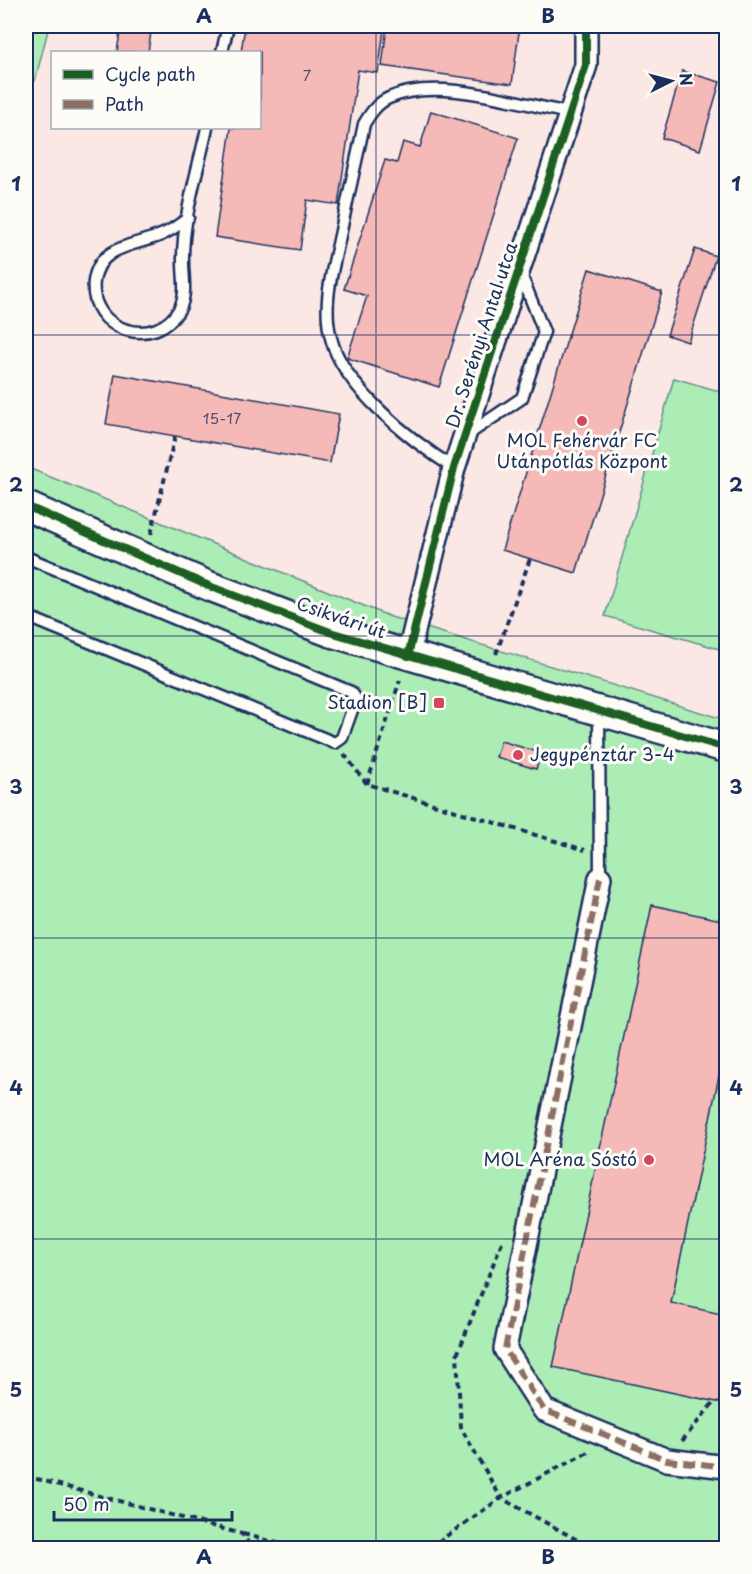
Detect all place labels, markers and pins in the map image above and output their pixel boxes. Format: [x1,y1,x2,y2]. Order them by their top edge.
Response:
marker: MOL Fehérvár FC Utánpótlás Központ [575,414,589,428]
place label: MOL Fehérvár FC Utánpótlás Központ [496,426,668,474]
place label: Stadion [B] [327,688,427,715]
marker: Stadion [B] [432,696,446,710]
place label: Jegypénztár 3-4 [530,740,675,767]
marker: Jegypénztár 3-4 [511,748,525,762]
place label: MOL Aréna Sóstó [484,1145,637,1172]
marker: MOL Aréna Sóstó [642,1153,656,1167]

